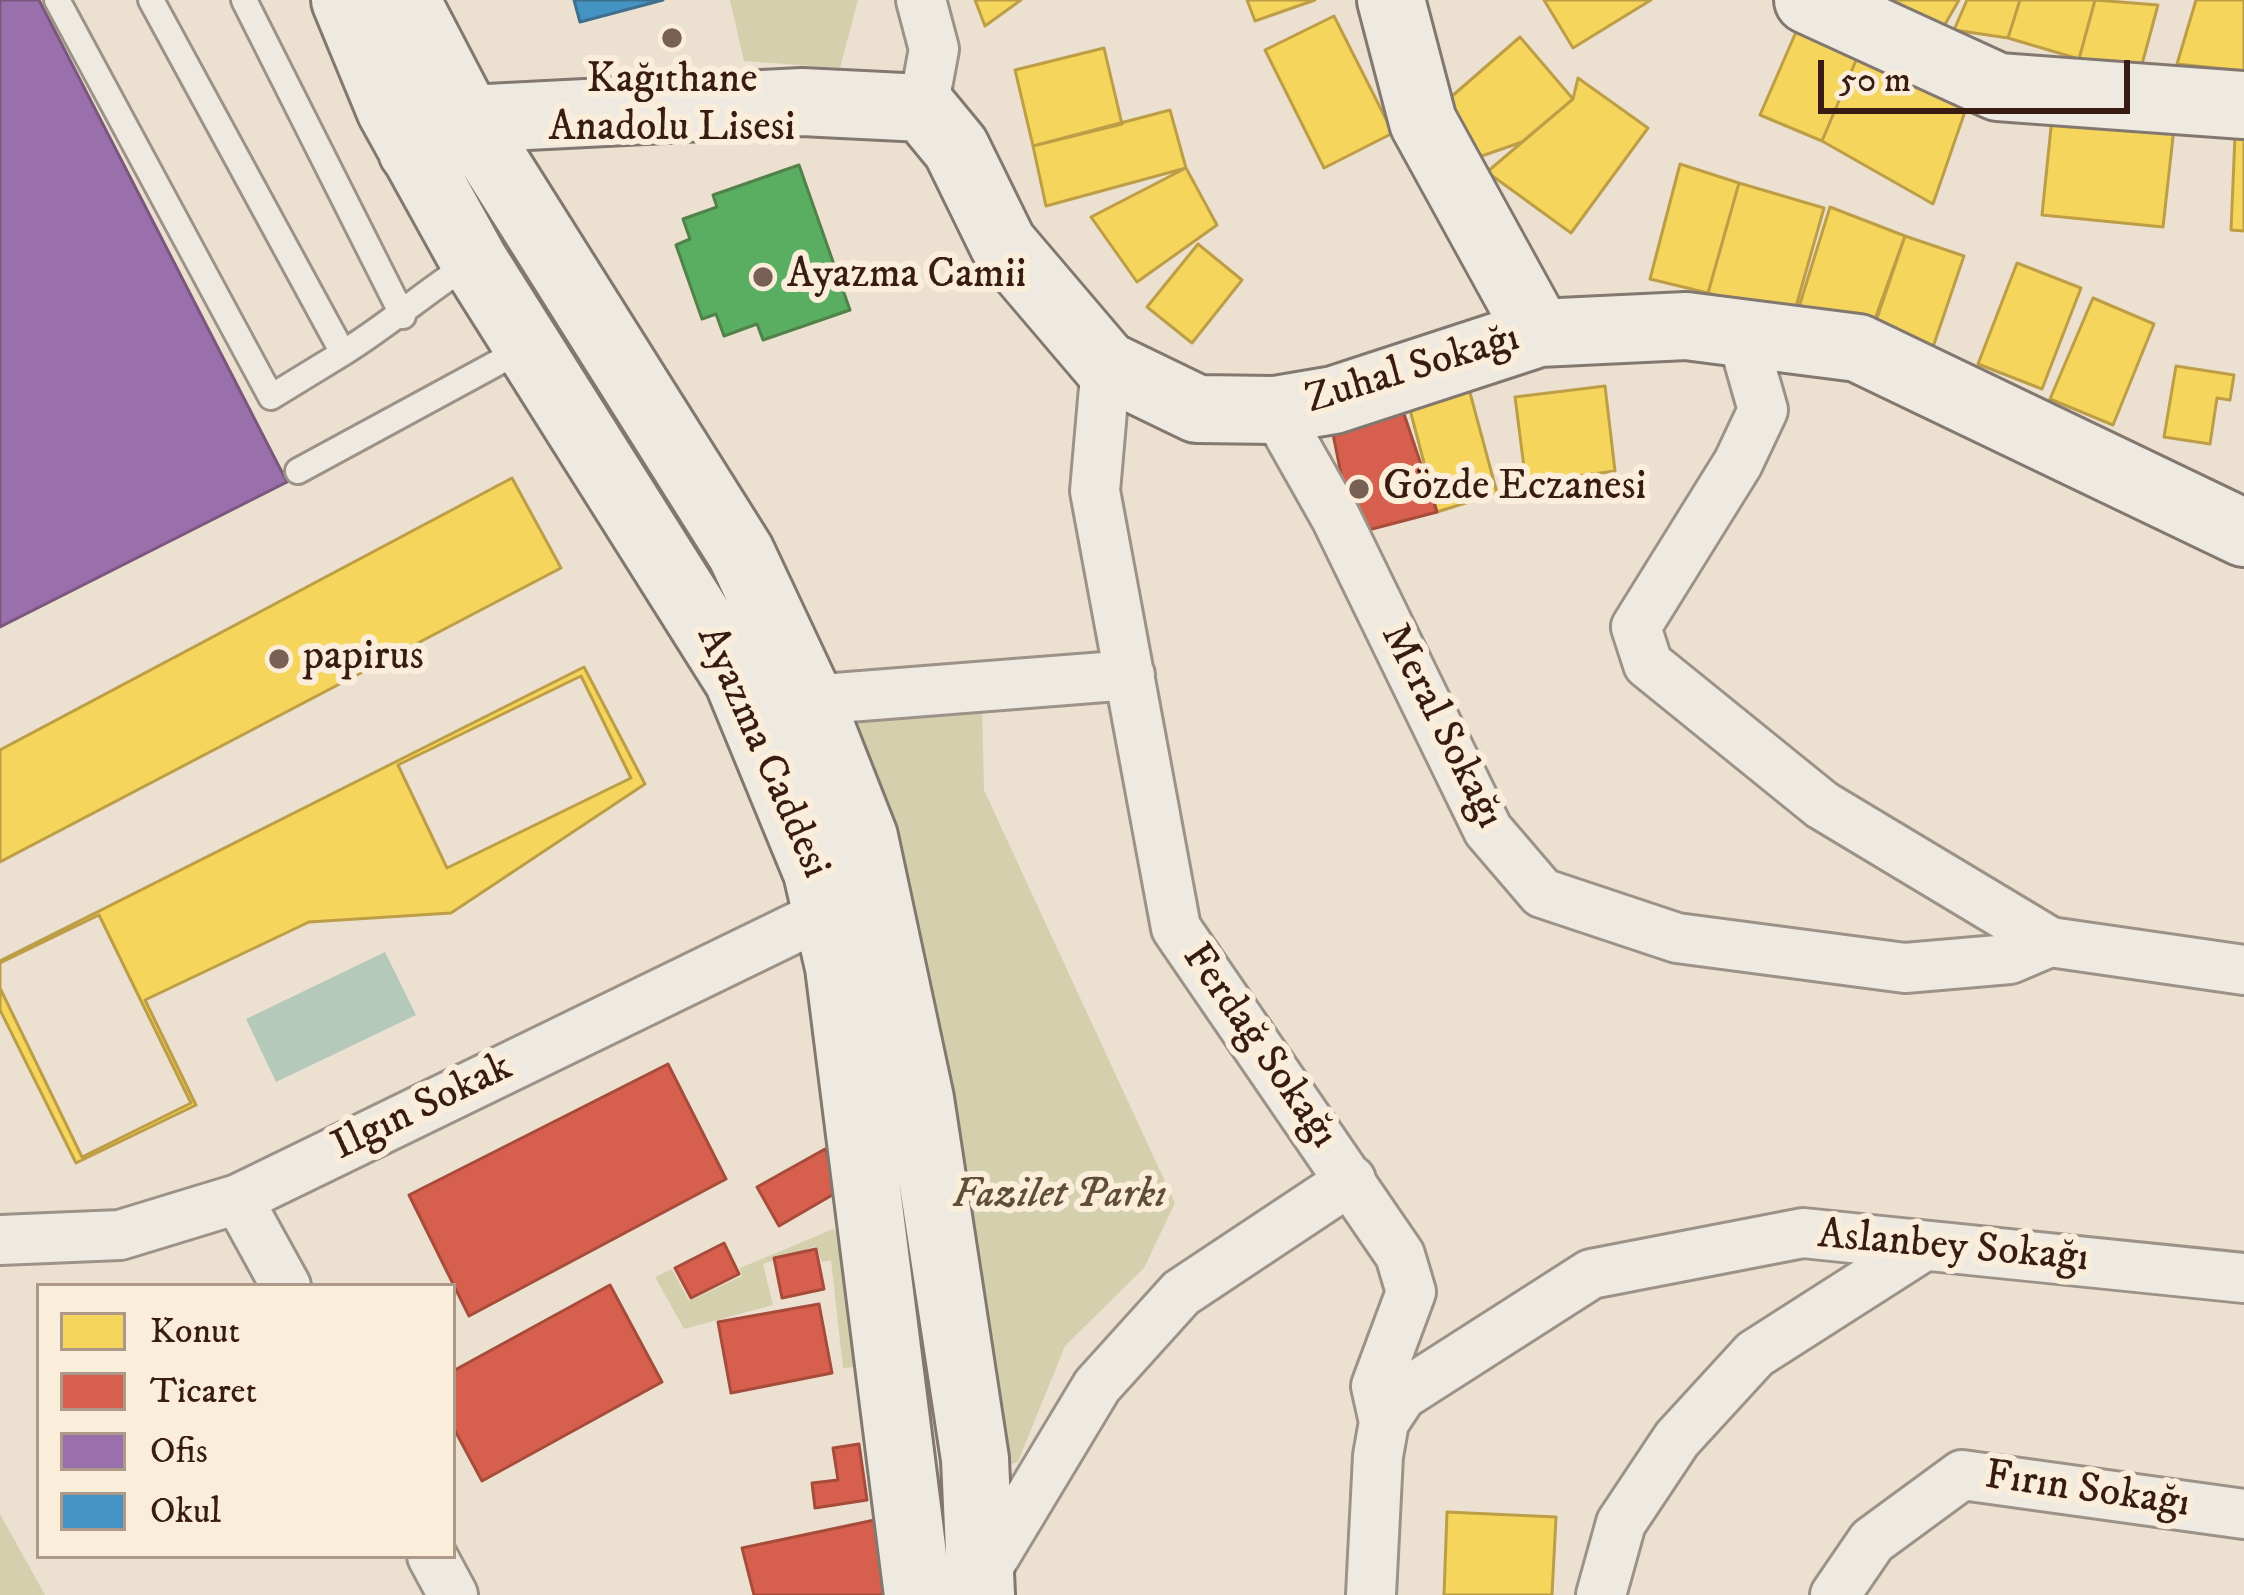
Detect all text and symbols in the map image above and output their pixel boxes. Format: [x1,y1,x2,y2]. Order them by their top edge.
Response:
marker: Kağıthane Anadolu Lisesi [659,25,685,51]
scale bar [1824,36,2136,110]
place label: Kağıthane Anadolu Lisesi [549,57,795,156]
text: 50 m [1839,58,1911,103]
place label: Ayazma Camii [787,252,1026,302]
marker: Ayazma Camii [750,264,776,290]
street label: Zuhal Sokağı [1300,315,1526,427]
place label: Gözde Eczanesi [1383,464,1646,514]
marker: Gözde Eczanesi [1346,476,1372,502]
street label: Meral Sokağı [1367,616,1513,838]
street label: Ayazma Caddesi [683,619,839,887]
place label: papirus [303,634,424,684]
marker: papirus [266,646,292,672]
street label: Ferdağ Sokağı [1169,935,1347,1159]
street label: Ilgın Sokak [325,1044,521,1174]
park label: Fazilet Parkı [952,1172,1166,1222]
street label: Aslanbey Sokağı [1816,1212,2090,1286]
legend [36,1283,456,1559]
text: Konut [150,1309,240,1354]
text: Ticaret [150,1369,257,1414]
text: Ofis [150,1429,208,1474]
street label: Fırın Sokağı [1981,1453,2193,1531]
text: Okul [150,1489,221,1534]

